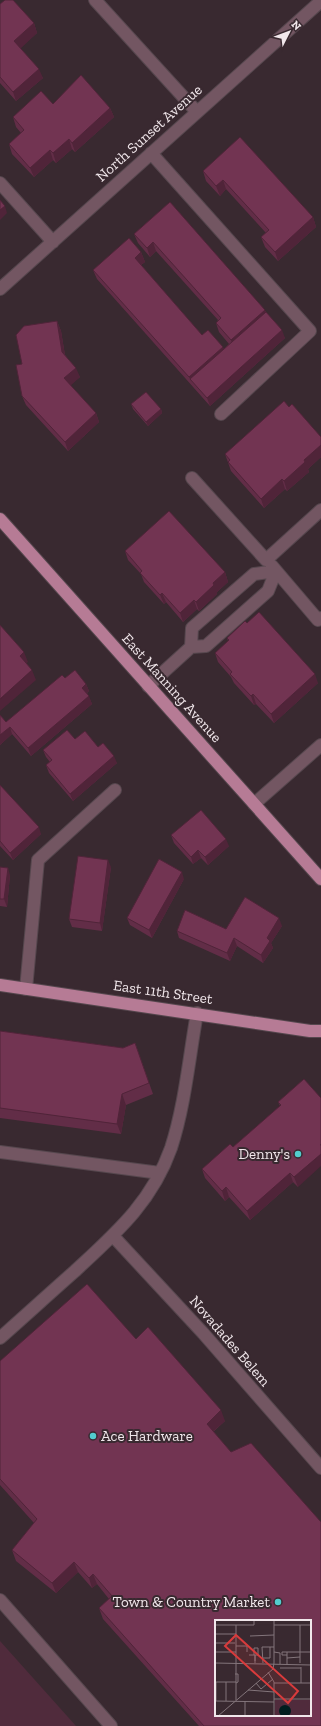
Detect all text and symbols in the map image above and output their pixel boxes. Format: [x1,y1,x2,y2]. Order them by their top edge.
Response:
north arrow [269,12,309,52]
text: N [288,18,304,34]
street label: North Sunset Avenue [92,81,206,185]
street label: East Manning Avenue [118,630,226,746]
street label: East 11th Street [112,976,214,1008]
place label: Denny's [238,1145,290,1163]
marker: Denny's [293,1149,303,1159]
street label: Novadades Belem [186,1292,274,1390]
place label: Ace Hardware [101,1427,193,1445]
marker: Ace Hardware [88,1431,98,1441]
place label: Town & Country Market [113,1593,270,1611]
marker: Town & Country Market [273,1597,283,1607]
inset map [215,1620,311,1716]

